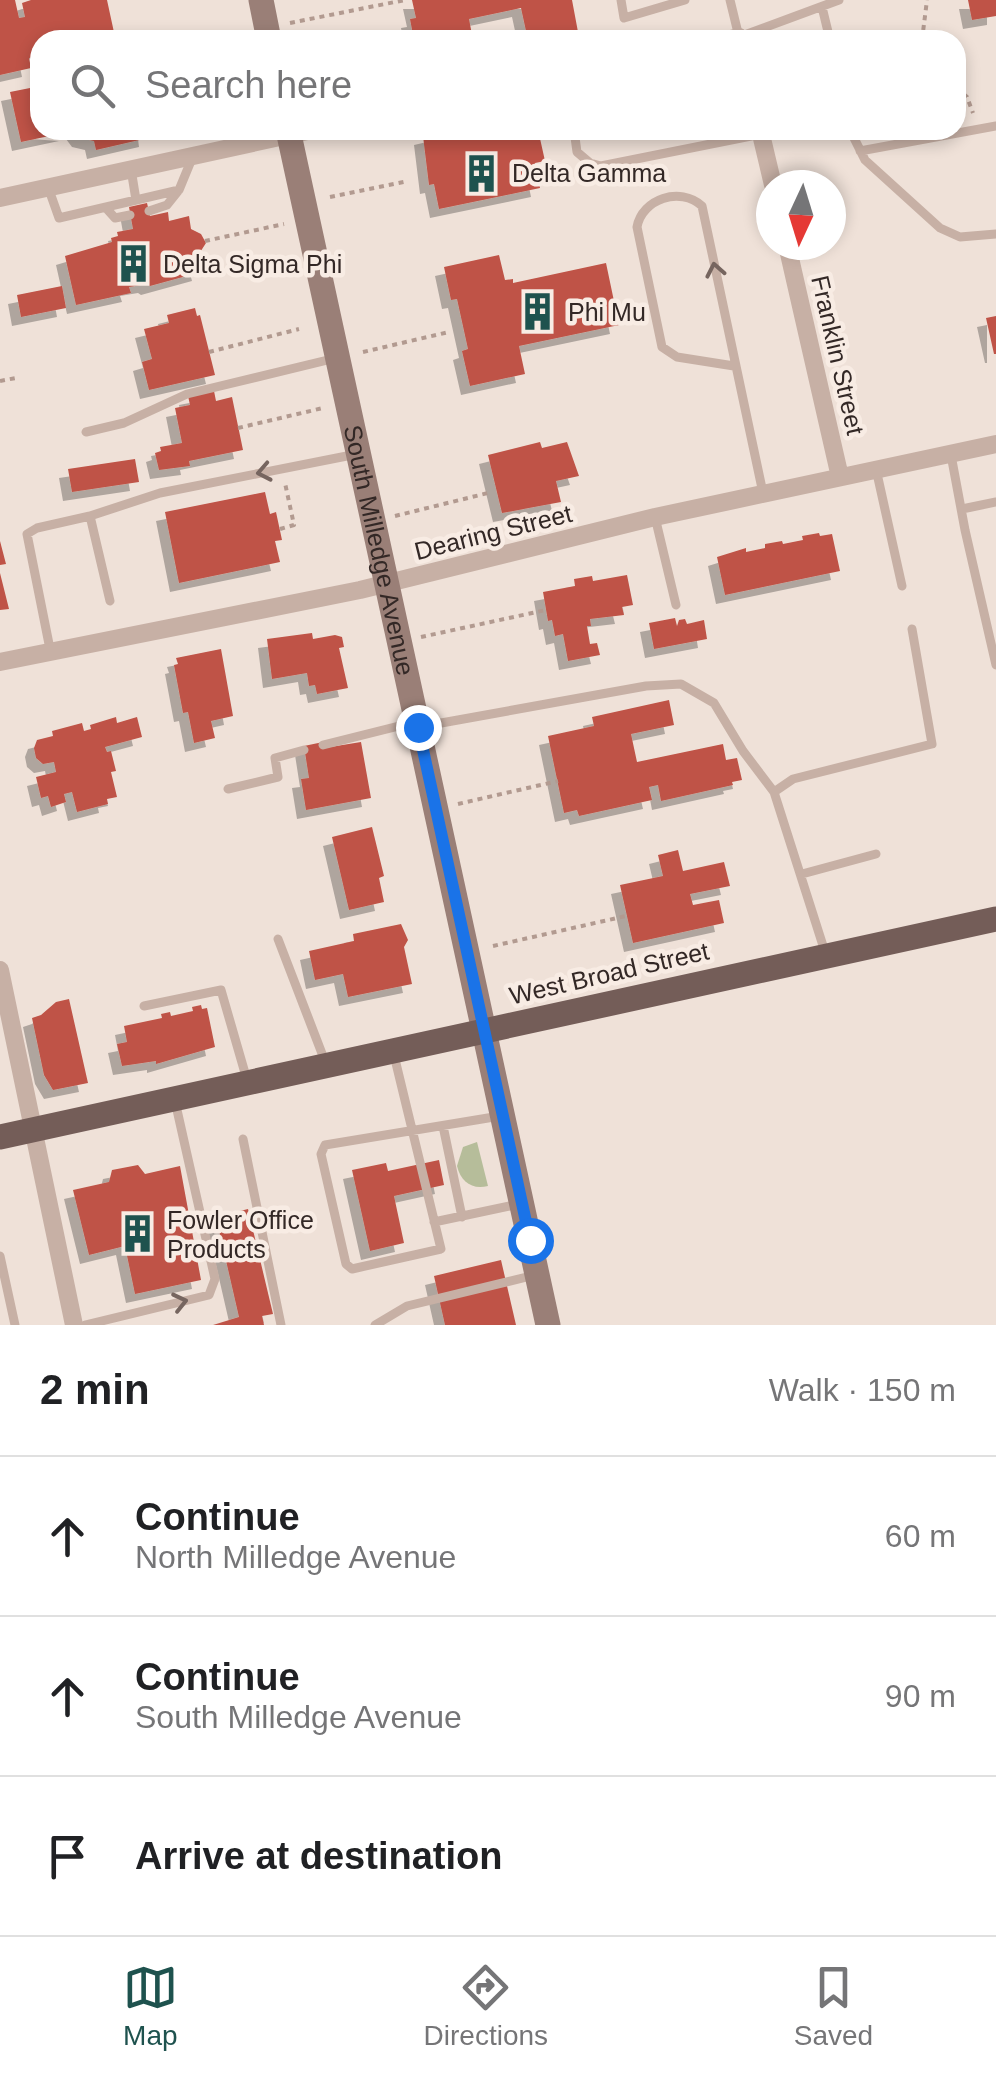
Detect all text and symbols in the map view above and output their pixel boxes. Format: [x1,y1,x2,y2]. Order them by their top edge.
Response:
search box [30,30,966,140]
icon: search [65,58,120,113]
text: Search here [145,64,352,106]
building icon: Delta Gamma [461,152,503,194]
place label: Delta Gamma [512,159,666,187]
north arrow [756,170,846,260]
building icon: Delta Sigma Phi [112,243,154,285]
place label: Delta Sigma Phi [163,250,342,278]
one-way arrow [705,262,726,278]
street label: Franklin Street [806,273,870,437]
building icon: Phi Mu [517,291,559,333]
place label: Phi Mu [568,298,646,326]
street label: South Milledge Avenue [339,422,420,678]
one-way arrow [256,461,273,482]
street label: Dearing Street [411,499,575,565]
route end [396,705,442,751]
street label: West Broad Street [507,936,711,1010]
place label: Fowler Office Products [167,1206,314,1263]
building icon: Fowler Office Products [116,1213,158,1255]
route start [508,1218,554,1264]
one-way arrow [171,1293,188,1314]
text: 2 min [40,1366,150,1413]
text: Walk · 150 m [769,1372,956,1408]
text: Continue [135,1496,300,1538]
icon: ahead [40,1509,95,1564]
text: 60 m [885,1518,956,1554]
text: North Milledge Avenue [135,1539,456,1575]
text: Continue [135,1656,300,1698]
icon: ahead [40,1669,95,1724]
text: 90 m [885,1678,956,1714]
text: South Milledge Avenue [135,1699,462,1735]
icon: arrive [40,1829,95,1884]
text: Arrive at destination [135,1835,502,1877]
tab: Map [123,1960,178,2052]
tab: Directions [424,1960,548,2052]
tab: Saved [794,1960,873,2052]

